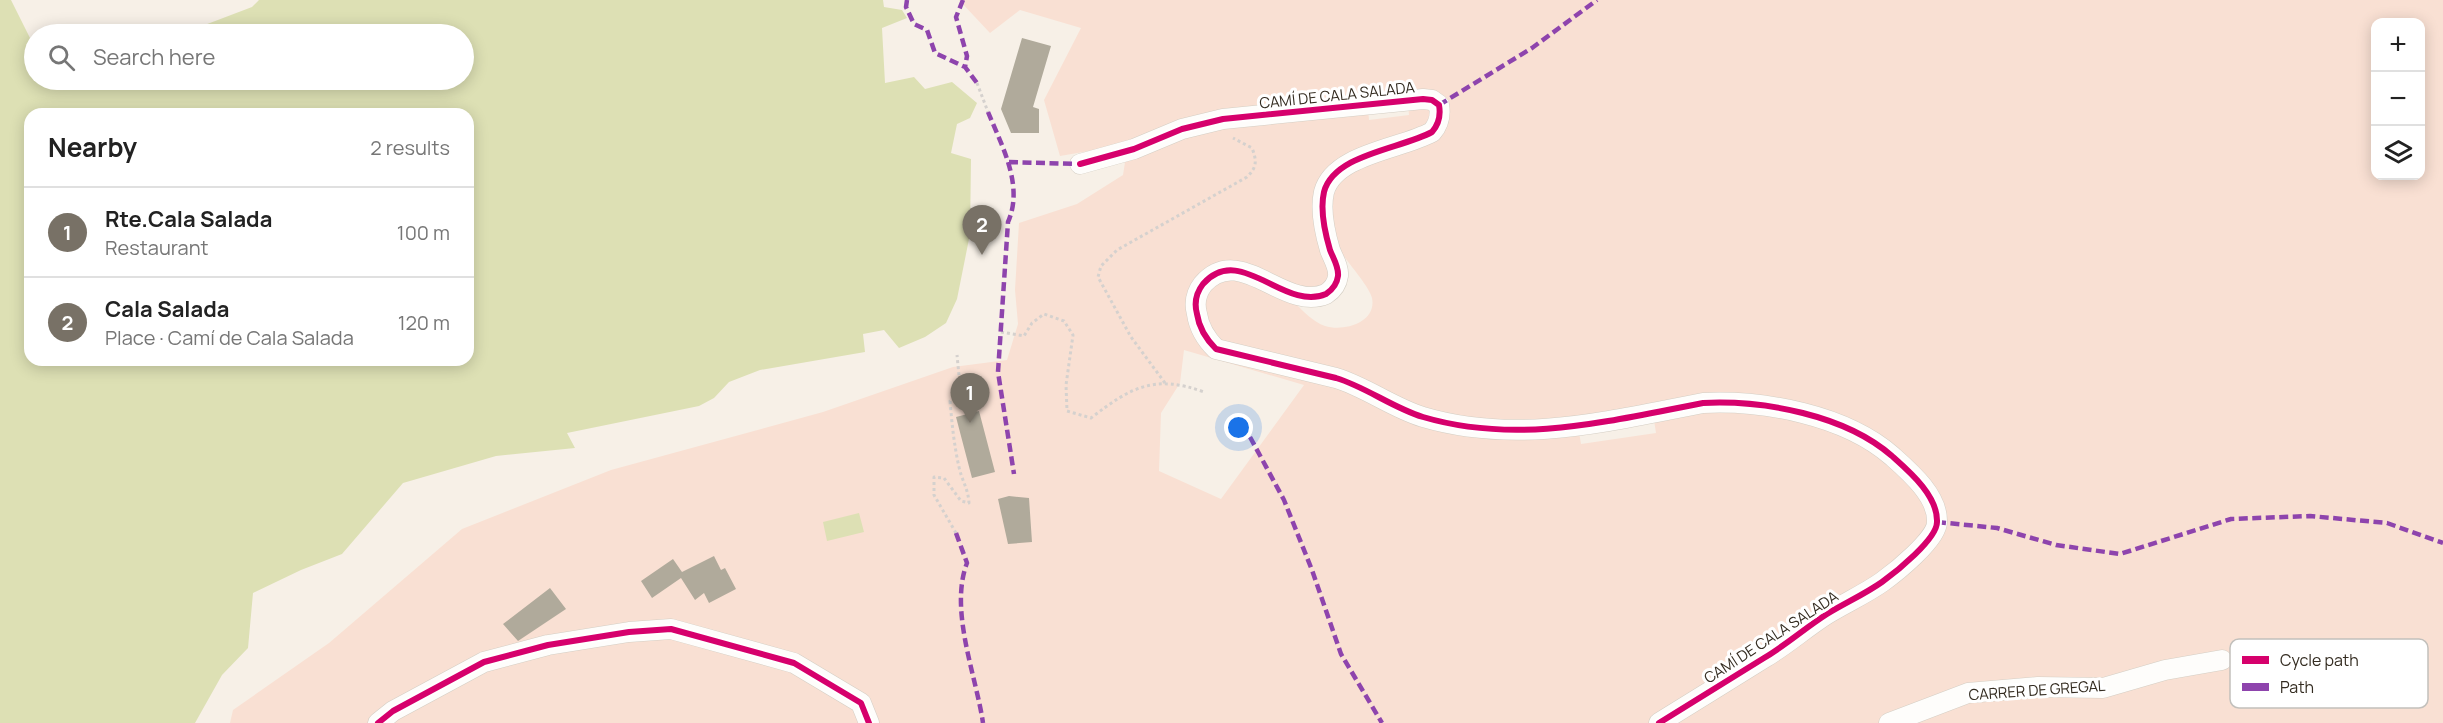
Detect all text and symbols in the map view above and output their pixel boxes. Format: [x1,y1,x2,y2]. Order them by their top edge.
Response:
map controls [2371,18,2425,180]
button: + [2371,18,2425,72]
search box [24,24,474,90]
icon: search [45,41,78,74]
text: Search here [93,42,215,72]
button: − [2371,72,2425,126]
street label: CAMÍ DE CALA SALADA [1258,76,1416,114]
button: layers [2371,126,2425,180]
text: Nearby [48,129,137,165]
text: 2 results [370,134,450,161]
text: Rte.Cala Salada [105,204,272,234]
pin: 2 [962,206,1002,255]
text: 1 [63,219,72,246]
text: 100 m [397,219,450,246]
text: Restaurant [105,234,209,261]
text: Cala Salada [105,294,229,324]
text: 2 [62,309,73,336]
text: 120 m [398,309,450,336]
text: Place · Camí de Cala Salada [105,324,354,351]
pin: 1 [950,374,990,423]
your location [1224,413,1253,442]
street label: CAMÍ DE CALA SALADA [1700,585,1843,688]
legend [2230,639,2428,708]
text: Cycle path [2280,649,2359,671]
street label: CARRER DE GREGAL [1968,675,2106,705]
text: Path [2280,676,2314,698]

